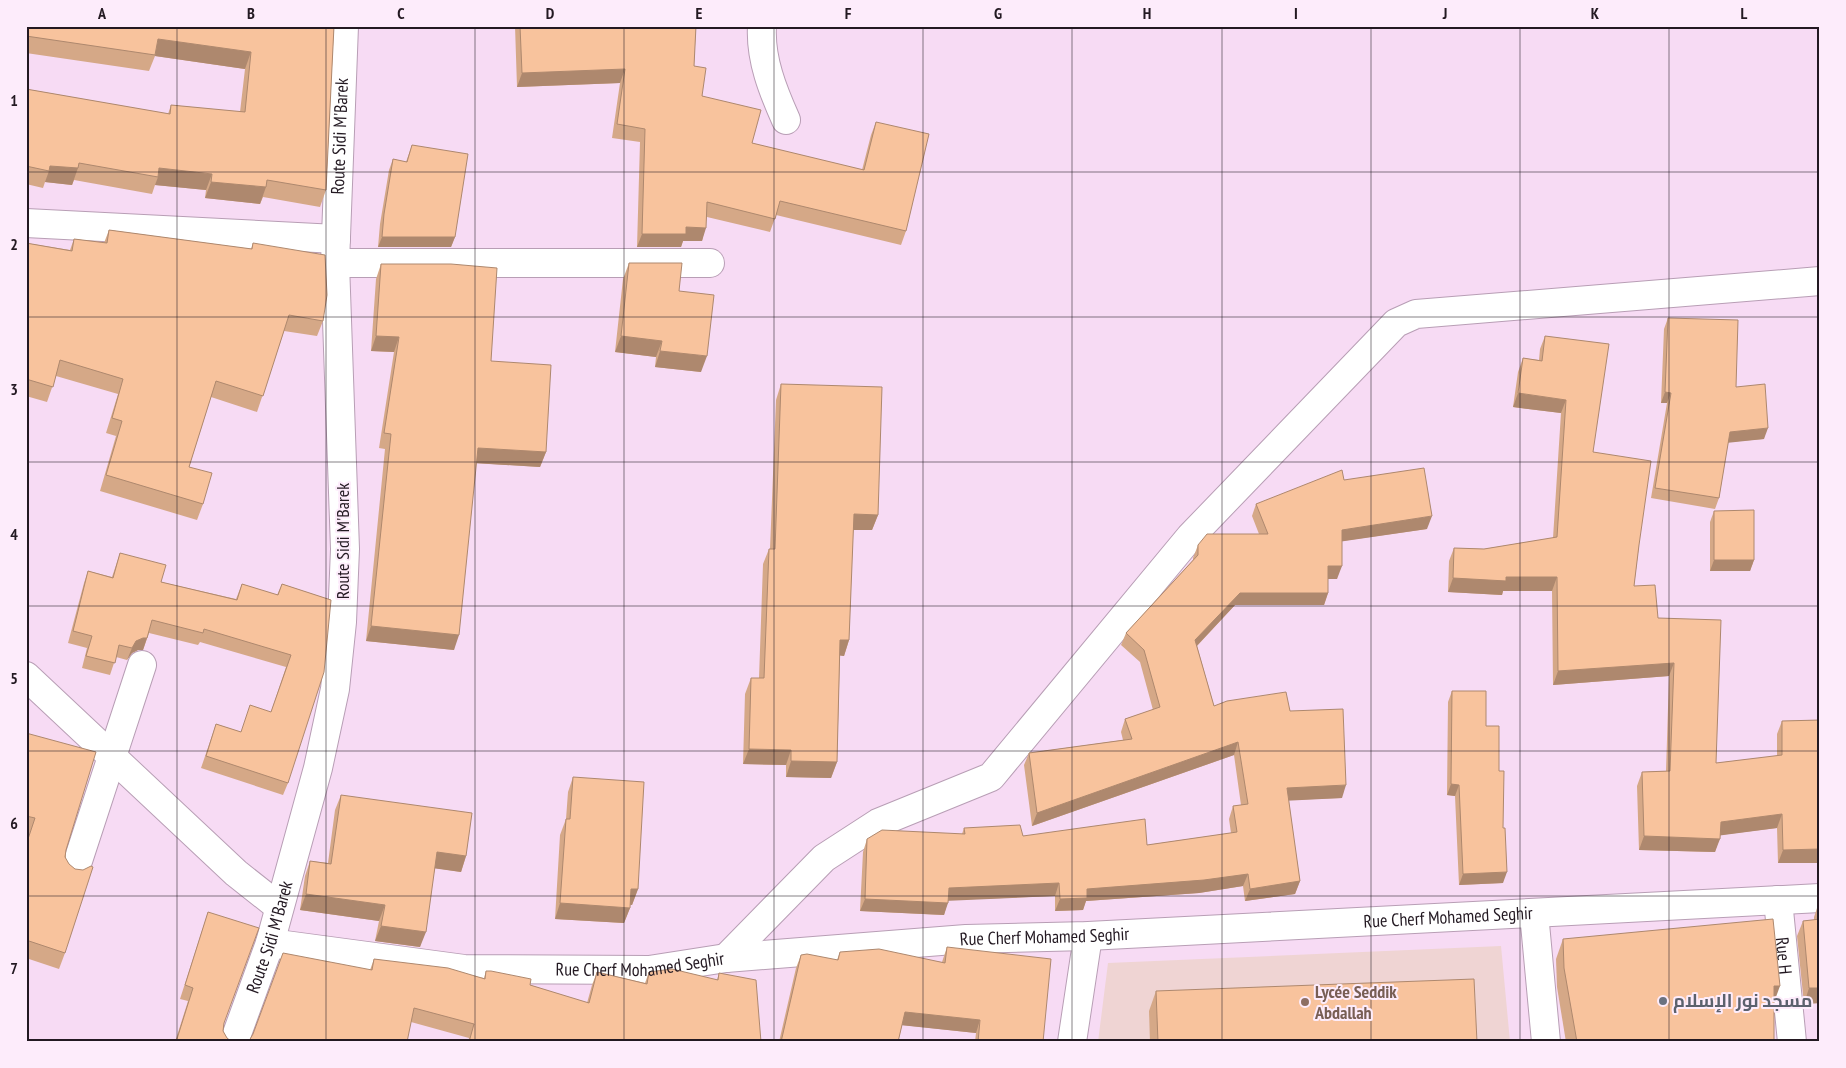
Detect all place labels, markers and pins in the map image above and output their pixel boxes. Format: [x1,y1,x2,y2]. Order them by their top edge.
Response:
place label: Lycée Seddik Abdallah [1314,980,1397,1024]
place label: مسجد نور الإسلام [1673,989,1812,1013]
marker: مسجد نور الإسلام [1657,995,1669,1007]
marker: Lycée Seddik Abdallah [1299,996,1311,1008]

